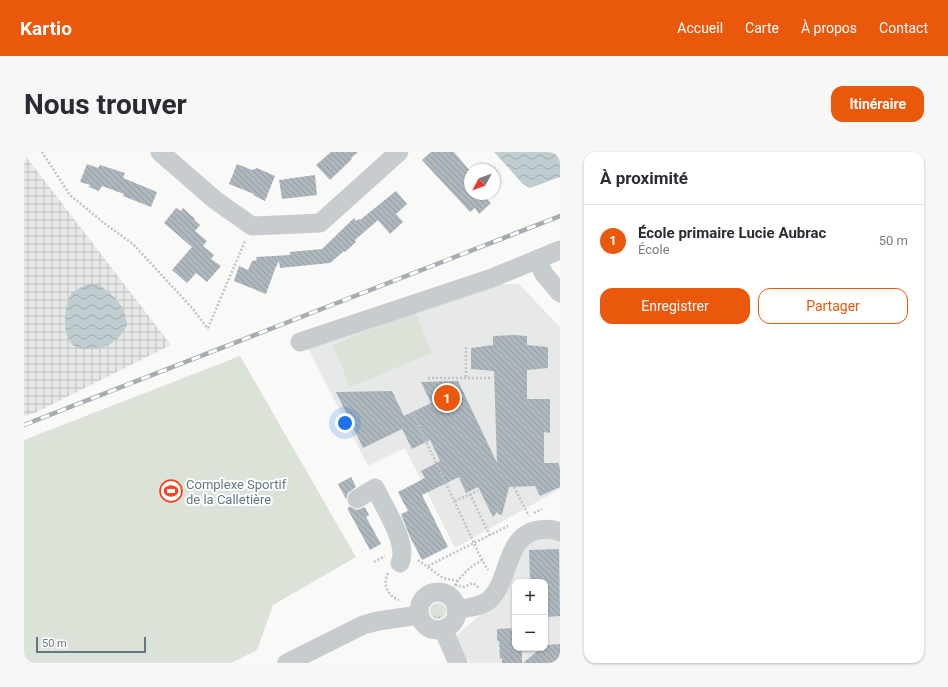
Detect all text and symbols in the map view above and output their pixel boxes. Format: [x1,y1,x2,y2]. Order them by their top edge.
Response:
text: Kartio [20,17,72,40]
text: Accueil [677,20,723,36]
text: Carte [745,20,779,36]
text: À propos [801,20,857,36]
text: Contact [879,20,928,36]
button: Itinéraire [831,86,924,122]
text: Nous trouver [24,88,187,121]
north arrow [464,164,500,200]
text: À proximité [600,168,688,188]
text: École primaire Lucie Aubrac [638,224,826,242]
text: 1 [609,233,617,248]
text: 50 m [879,233,908,248]
text: École [638,242,670,257]
button: Enregistrer [600,288,750,324]
button: Partager [758,288,908,324]
pin: 1 [434,383,460,413]
your location [335,413,355,433]
place label: Complexe Sportif de la Calletière [186,477,287,507]
sports icon: Complexe Sportif de la Calletière [158,478,184,504]
map controls [512,579,548,651]
button: + [512,579,548,615]
button: − [512,615,548,651]
scale bar [36,635,146,654]
text: 50 m [42,637,67,650]

